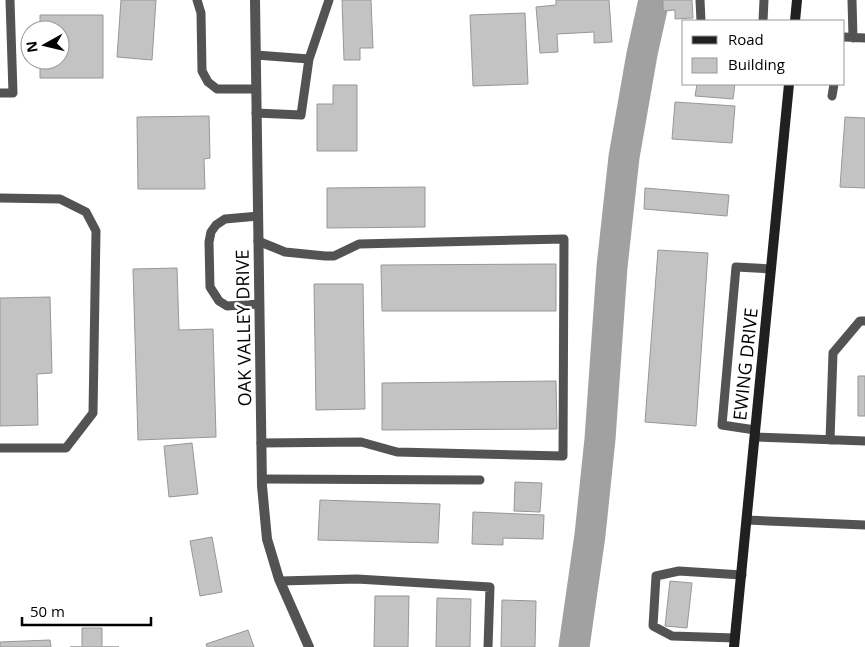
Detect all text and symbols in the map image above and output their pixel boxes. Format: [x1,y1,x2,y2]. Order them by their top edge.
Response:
north arrow [20,20,70,70]
legend [682,20,845,85]
text: Road [728,29,764,49]
text: N [21,40,42,54]
text: Building [728,54,785,74]
street label: OAK VALLEY DRIVE [230,249,256,407]
street label: EWING DRIVE [727,307,763,421]
scale bar [22,594,151,626]
text: 50 m [30,601,65,621]

